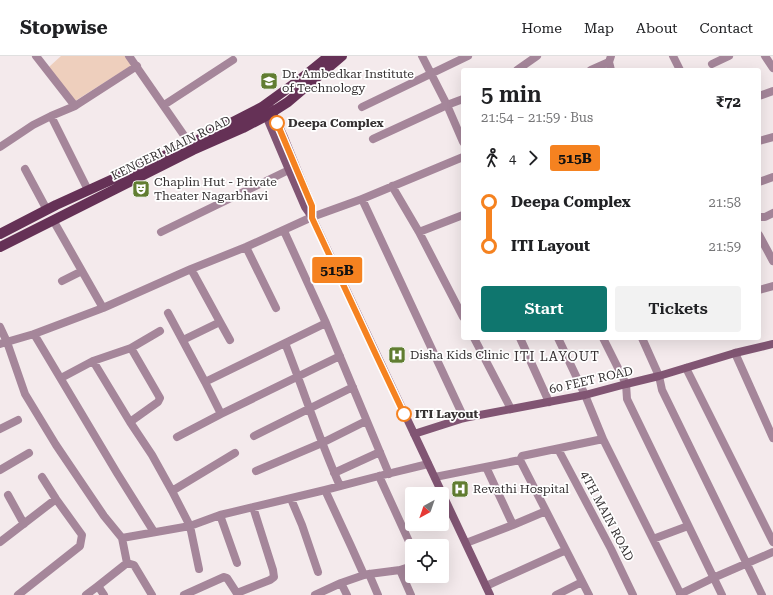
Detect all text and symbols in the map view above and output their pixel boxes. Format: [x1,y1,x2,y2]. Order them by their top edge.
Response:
text: Stopwise [20,16,108,39]
text: Home [521,20,562,36]
text: Map [584,20,614,36]
text: About [636,20,678,36]
text: Contact [700,20,753,36]
place label: Dr. Ambedkar Institute of Technology [282,67,414,95]
school or university icon: Dr. Ambedkar Institute of Technology [259,71,279,91]
text: 5 min [481,82,542,107]
text: ₹72 [716,93,741,111]
text: 21:54 – 21:59 · Bus [481,110,593,125]
street label: KENGERI MAIN ROAD [109,113,233,183]
marker: Deepa Complex [269,115,285,131]
place label: Deepa Complex [288,116,384,130]
icon: walk [481,147,503,169]
icon: forward [522,147,544,169]
text: 515B [558,150,592,166]
text: 4 [509,151,516,166]
place label: Chaplin Hut - Private Theater Nagarbhavi [154,175,277,203]
theatre icon: Chaplin Hut - Private Theater Nagarbhavi [131,179,151,199]
text: Deepa Complex [511,193,631,211]
text: 21:58 [709,195,741,210]
text: ITI Layout [511,237,590,255]
text: 21:59 [709,239,741,254]
line badge: 515B [309,257,365,283]
text: 515B [320,262,354,278]
button: Start [481,286,607,332]
button: Tickets [615,286,741,332]
hospital icon: Disha Kids Clinic [387,345,407,365]
place label: Disha Kids Clinic [410,348,510,362]
district label: ITI LAYOUT [514,349,600,364]
street label: 60 FEET ROAD [548,364,634,396]
marker: ITI Layout [396,406,412,422]
place label: ITI Layout [415,407,478,421]
street label: 4TH MAIN ROAD [577,469,637,563]
hospital icon: Revathi Hospital [450,479,470,499]
place label: Revathi Hospital [473,482,569,496]
north arrow [405,487,449,531]
map controls [405,487,449,583]
button: locate [405,539,449,583]

